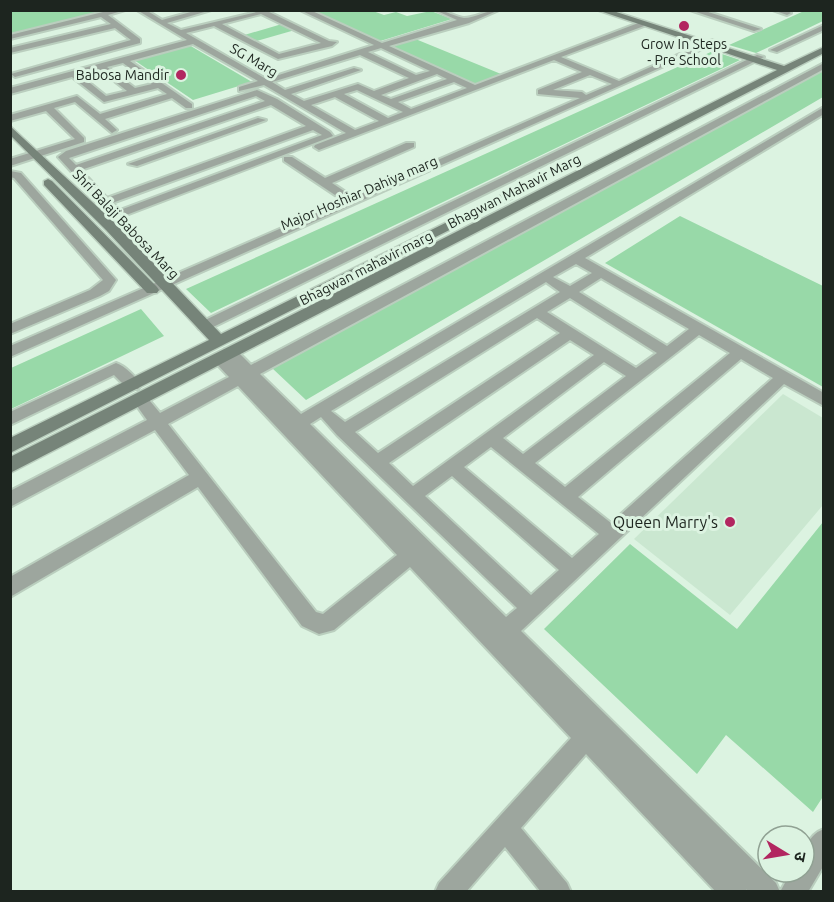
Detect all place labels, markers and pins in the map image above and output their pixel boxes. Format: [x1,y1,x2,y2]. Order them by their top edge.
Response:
marker: Grow In Steps - Pre School [677,19,691,33]
place label: Grow In Steps - Pre School [641,36,727,68]
place label: Babosa Mandir [76,67,170,83]
marker: Babosa Mandir [174,68,188,82]
place label: Queen Marry's [613,513,718,531]
marker: Queen Marry's [723,515,737,529]

